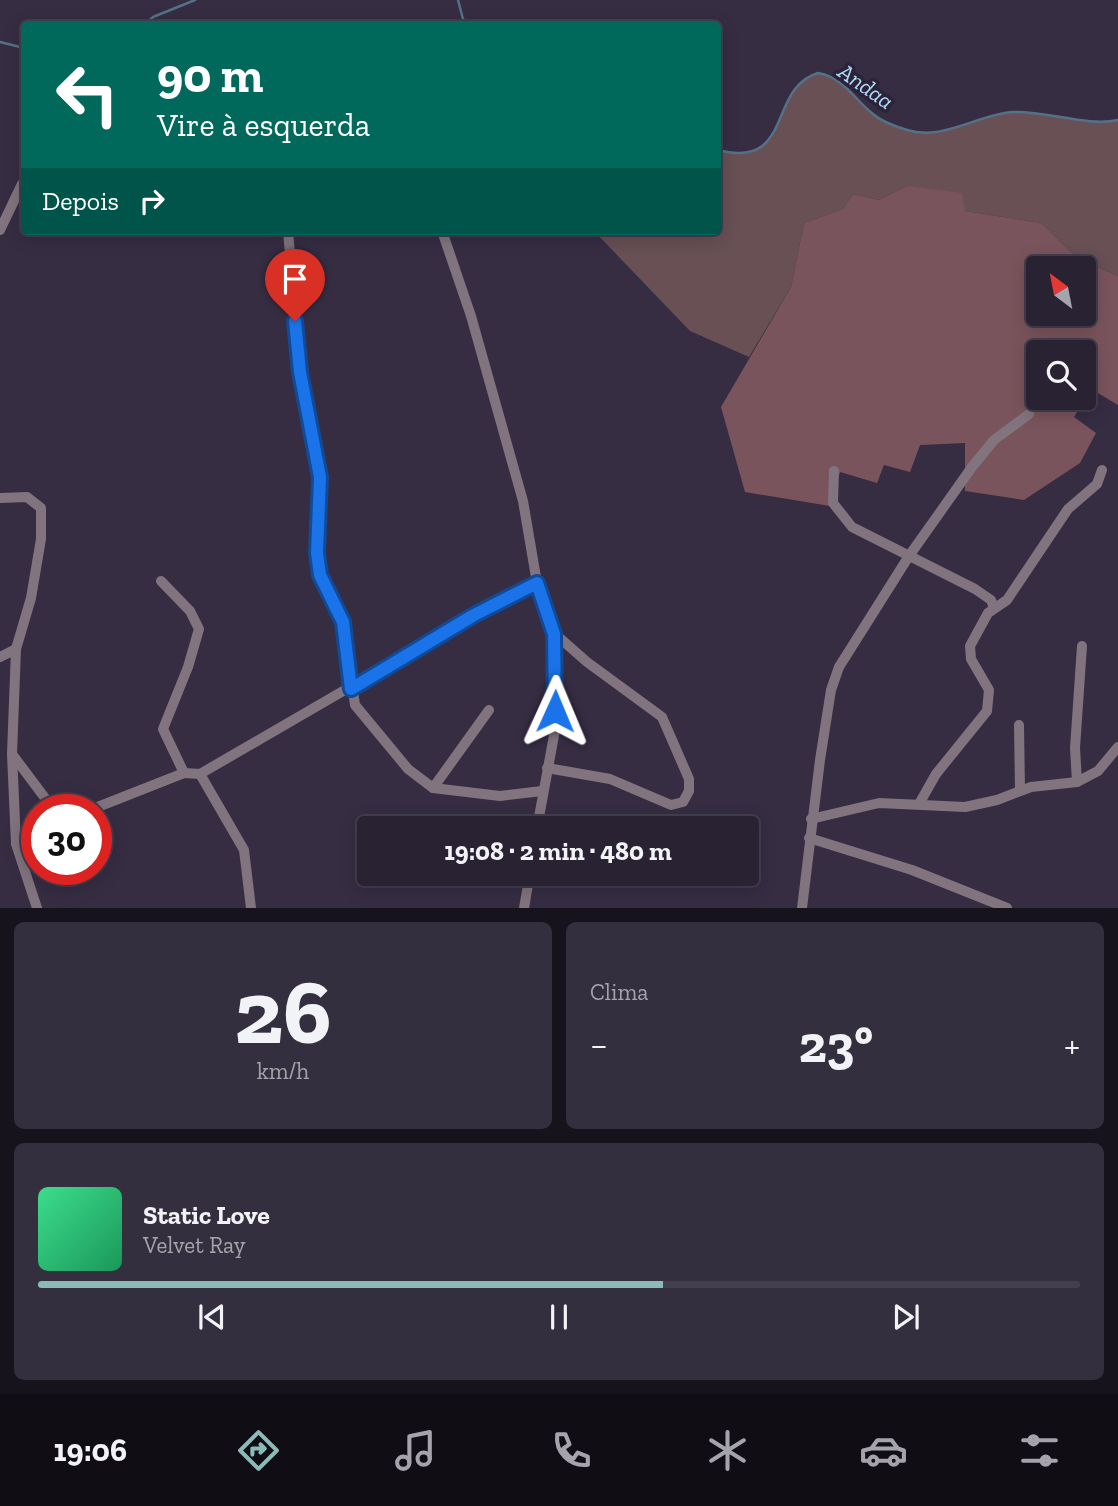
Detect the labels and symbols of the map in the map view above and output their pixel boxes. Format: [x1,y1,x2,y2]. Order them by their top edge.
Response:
water label: Andaa [832,56,899,115]
pin [265,249,325,321]
north arrow [1026,256,1096,326]
position arrow [518,674,592,748]
speed limit sign: 30 [21,794,112,885]

